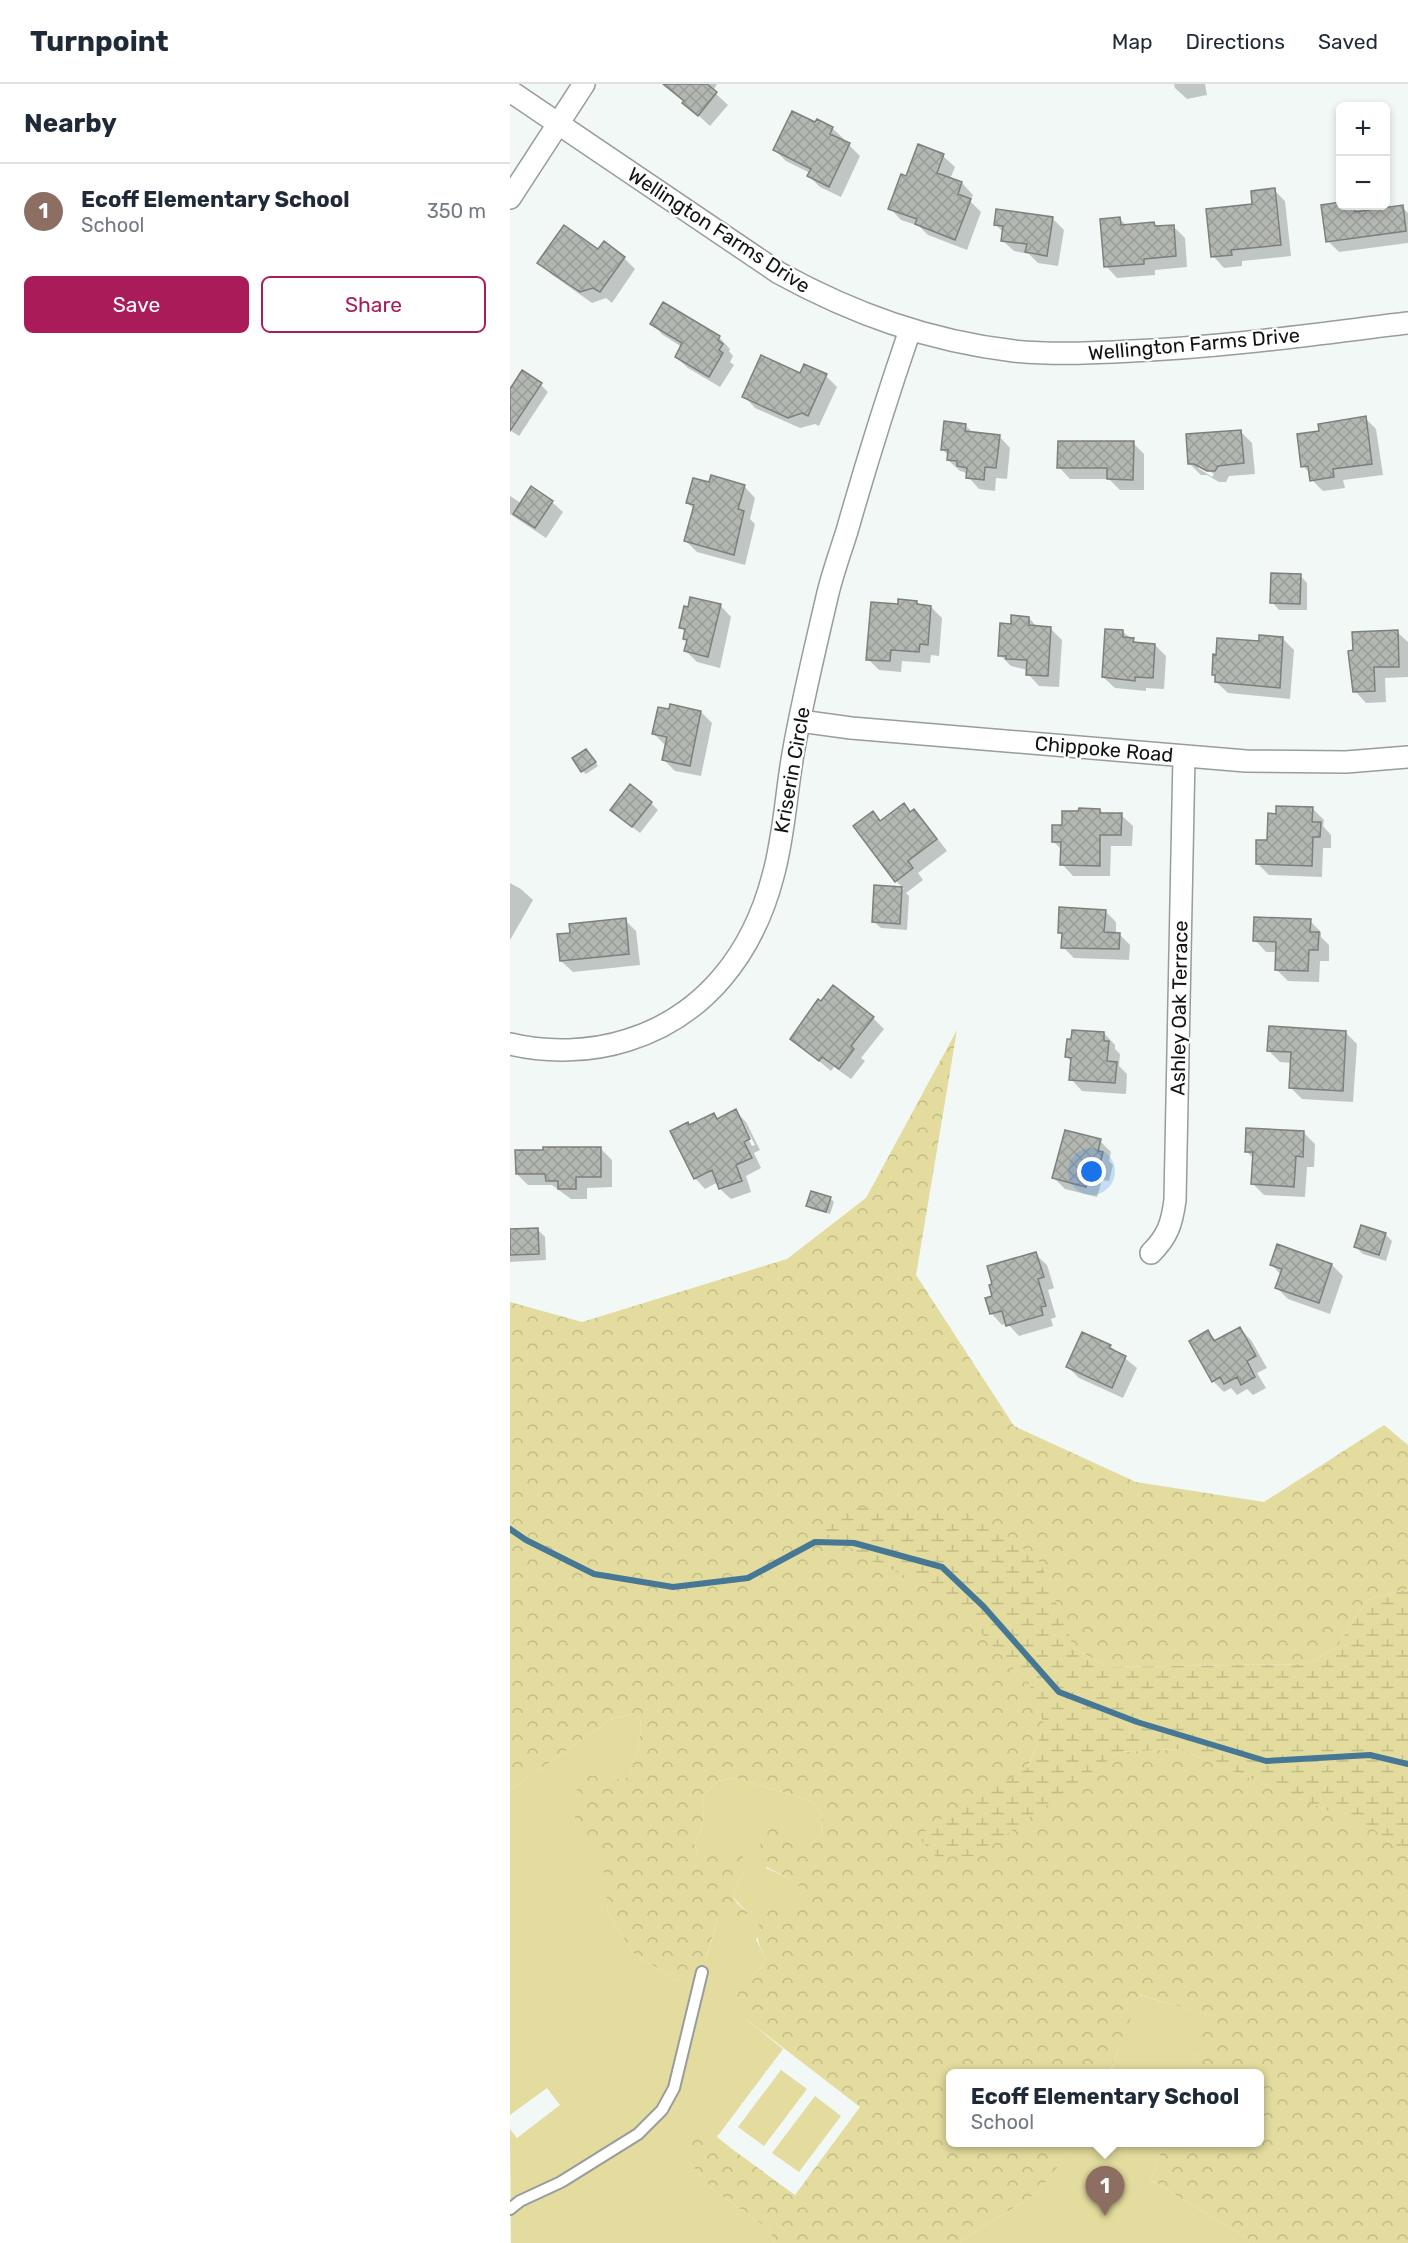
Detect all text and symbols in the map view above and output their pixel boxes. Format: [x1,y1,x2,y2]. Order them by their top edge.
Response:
text: Turnpoint [30,25,169,58]
text: Map [1112,29,1153,54]
text: Directions [1186,29,1285,54]
text: Saved [1318,29,1378,54]
map controls [1336,102,1390,210]
button: + [1336,102,1390,156]
text: Nearby [24,108,117,139]
button: − [1336,156,1390,210]
street label: Wellington Farms Drive [623,162,815,298]
text: Ecoff Elementary School [81,186,350,213]
text: 1 [39,199,48,223]
text: 350 m [427,199,486,223]
text: School [81,213,144,237]
button: Save [24,276,249,333]
button: Share [261,276,486,333]
street label: Wellington Farms Drive [1087,323,1301,365]
street label: Kriserin Circle [769,705,815,835]
street label: Chippoke Road [1034,731,1174,767]
street label: Ashley Oak Terrace [1165,920,1193,1096]
your location [1077,1157,1106,1186]
popup [946,2069,1264,2147]
text: Ecoff Elementary School [971,2083,1239,2110]
text: School [971,2110,1034,2134]
pin: 1 [1086,2166,1124,2216]

